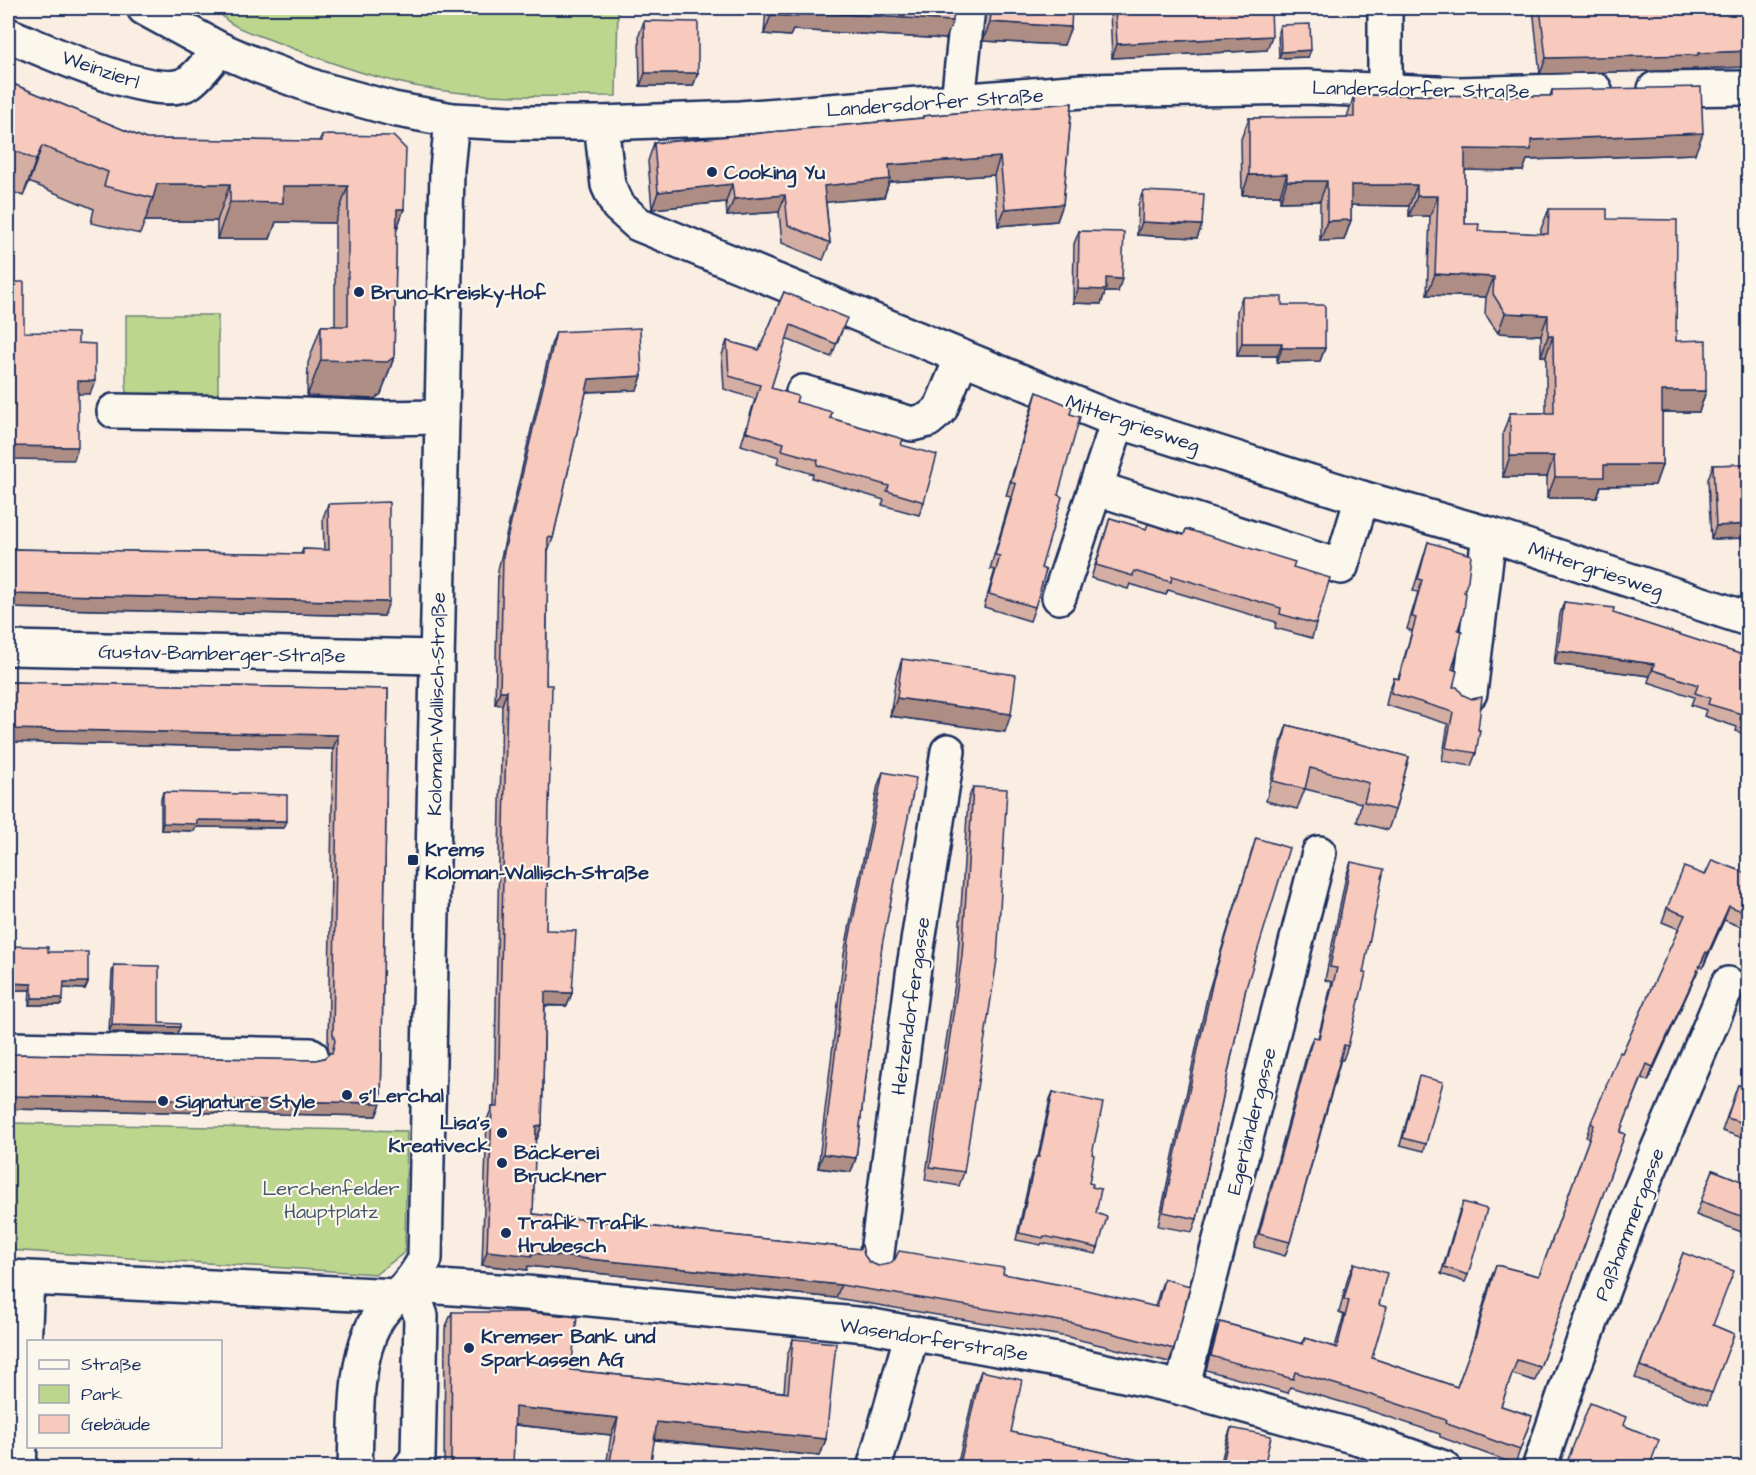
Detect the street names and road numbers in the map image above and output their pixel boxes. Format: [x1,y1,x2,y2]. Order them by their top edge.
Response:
street label: Weinzierl [58,44,143,96]
street label: Landersdorfer Straße [1312,74,1530,106]
street label: Landersdorfer Straße [826,81,1045,125]
street label: Mittergriesweg [1062,388,1203,461]
street label: Mittergriesweg [1524,535,1667,606]
street label: Koloman-Wallisch-Straße [421,592,453,816]
street label: Gustav-Bamberger-Straße [98,638,346,671]
street label: Hetzendorfergasse [885,915,938,1097]
street label: Egerländergasse [1220,1045,1285,1198]
street label: Paßhammergasse [1588,1144,1673,1305]
street label: Wasendorferstraße [838,1311,1030,1369]

